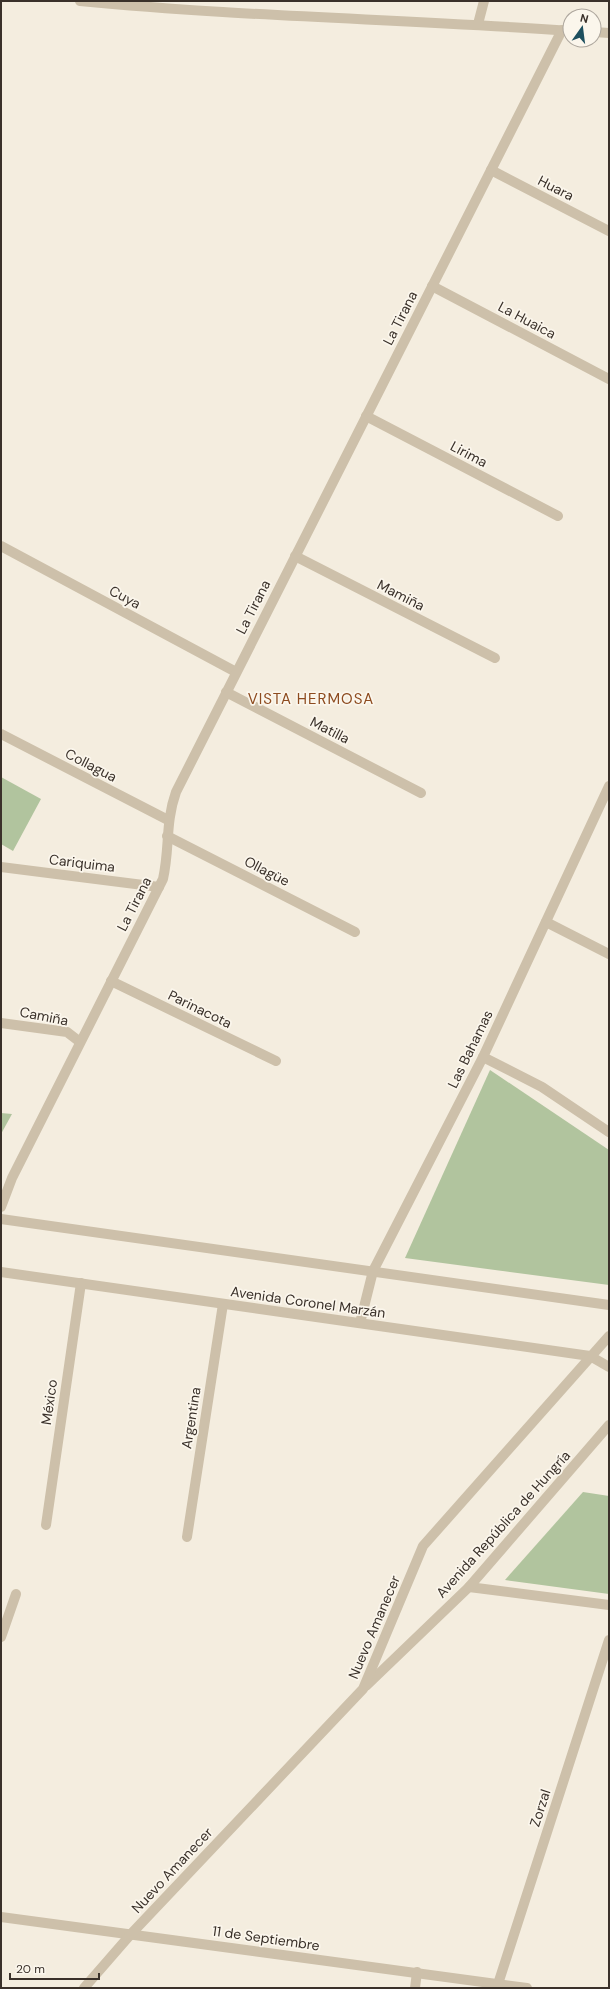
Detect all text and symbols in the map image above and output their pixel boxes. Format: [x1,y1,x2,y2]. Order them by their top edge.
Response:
north arrow [562,8,602,48]
text: N [579,11,590,26]
street label: Huara [535,171,577,205]
street label: La Tirana [379,288,421,348]
street label: La Huaica [495,297,559,343]
street label: Lirima [447,437,491,471]
street label: Mamiña [374,575,428,615]
street label: La Tirana [232,577,274,637]
street label: Cuya [106,581,144,613]
district label: VISTA HERMOSA [248,689,374,709]
street label: Matilla [307,712,353,748]
street label: Collagua [62,744,120,786]
street label: Cariquima [48,850,116,876]
street label: Ollagüe [241,852,293,890]
street label: La Tirana [113,874,155,934]
street label: Parinacota [165,986,235,1032]
street label: Camiña [18,1002,70,1030]
street label: Las Bahamas [443,1007,497,1091]
street label: Avenida Coronel Marzán [229,1282,387,1322]
street label: México [37,1378,61,1426]
street label: Argentina [177,1386,205,1450]
street label: Avenida República de Hungría [432,1447,574,1601]
street label: Nuevo Amanecer [344,1572,404,1682]
street label: Zorzal [526,1787,554,1829]
street label: Nuevo Amanecer [128,1823,216,1917]
street label: 11 de Septiembre [211,1922,321,1954]
scale bar [10,1955,99,1981]
text: 20 m [16,1961,45,1977]

